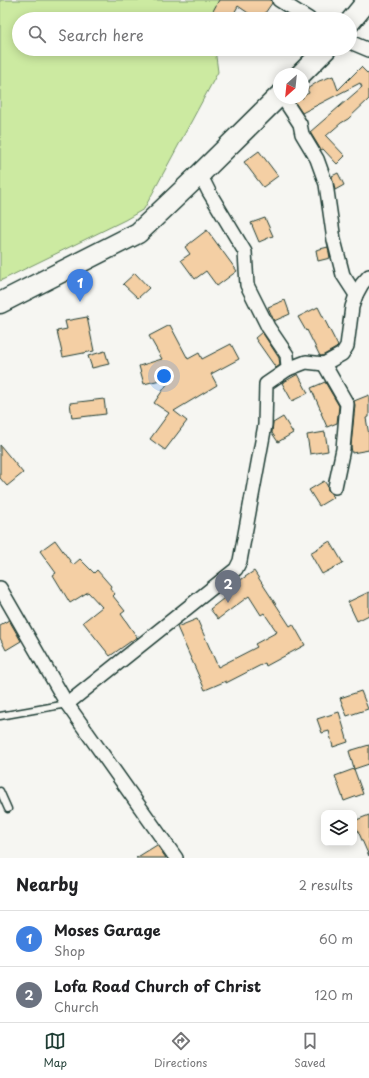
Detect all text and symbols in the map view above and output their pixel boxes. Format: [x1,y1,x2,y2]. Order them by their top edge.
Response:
search box [12,12,357,56]
icon: search [26,23,48,45]
text: Search here [58,23,144,46]
north arrow [273,68,309,104]
pin: 1 [67,269,93,302]
your location [154,366,174,386]
pin: 2 [215,570,241,603]
map controls [321,810,357,846]
button: layers [321,810,357,846]
text: Nearby [16,871,78,897]
text: 2 results [299,875,353,894]
text: Moses Garage [54,918,161,941]
text: 1 [26,929,32,948]
text: 60 m [319,929,353,948]
text: Shop [54,941,85,960]
text: Lofa Road Church of Christ [54,974,261,997]
text: 2 [24,985,34,1004]
text: 120 m [314,985,353,1004]
text: Church [54,997,99,1016]
tab: Map [43,1030,67,1071]
tab: Directions [154,1030,207,1071]
tab: Saved [294,1030,326,1071]

